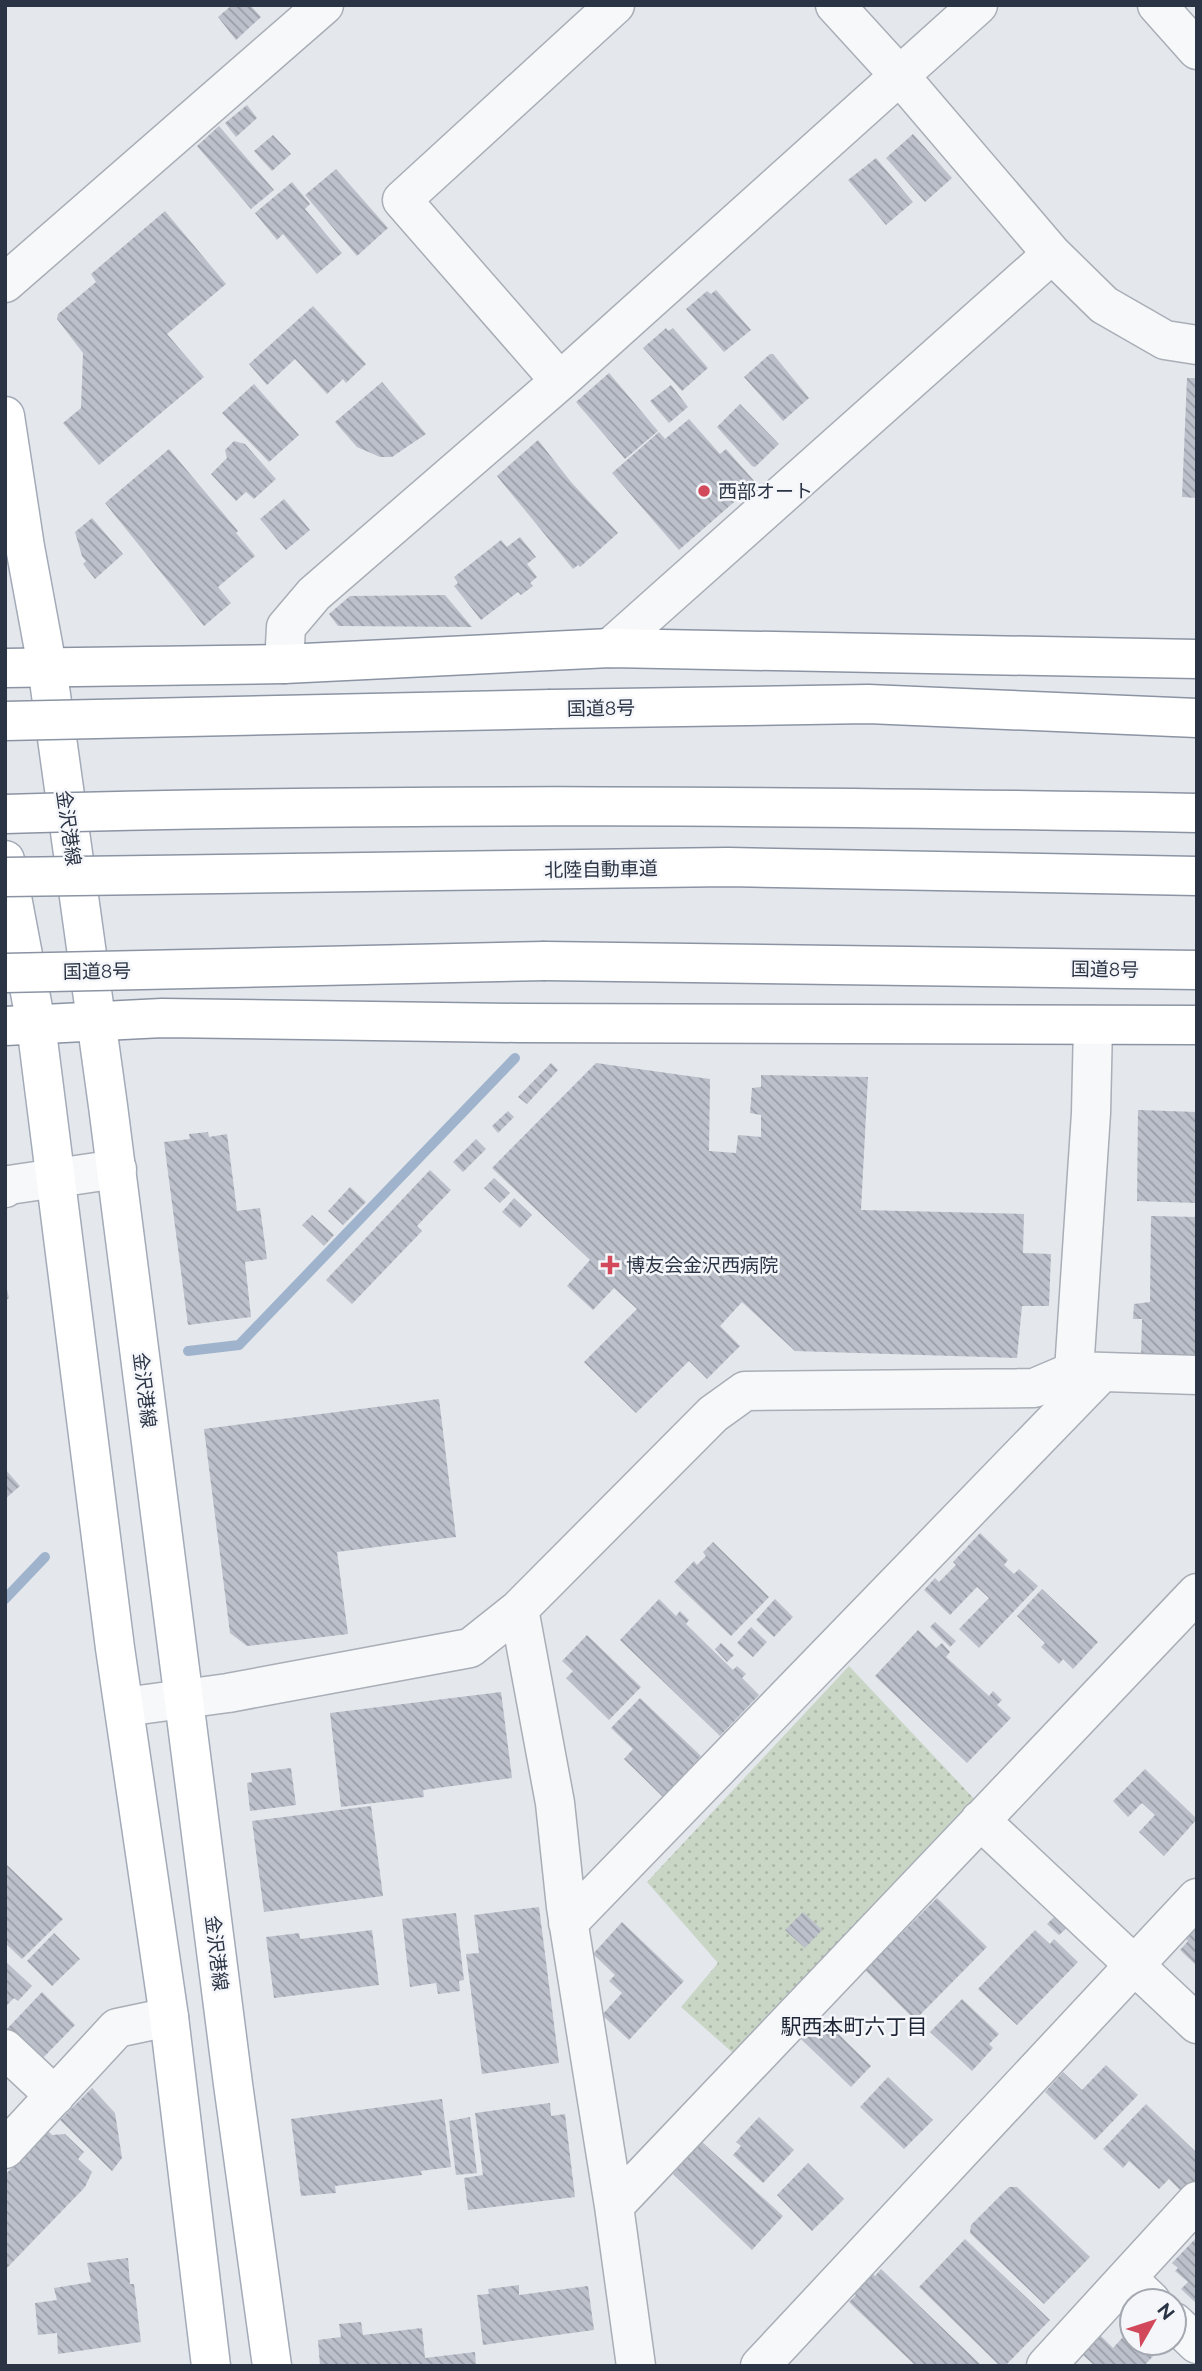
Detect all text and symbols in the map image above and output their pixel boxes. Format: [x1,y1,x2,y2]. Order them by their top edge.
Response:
place label: 西部オート [718,480,813,502]
marker: 西部オート [696,483,712,499]
street label: 国道8号 [567,696,635,720]
street label: 金沢港線 [53,789,85,867]
street label: 北陸自動車道 [544,857,658,881]
street label: 国道8号 [1071,957,1139,981]
street label: 国道8号 [63,959,131,983]
place label: 博友会金沢西病院 [626,1254,778,1276]
marker: 博友会金沢西病院 [600,1255,620,1275]
street label: 金沢港線 [129,1351,161,1429]
street label: 金沢港線 [201,1914,233,1992]
district label: 駅西本町六丁目 [781,2014,928,2039]
north arrow [1118,2287,1188,2357]
text: N [1153,2299,1179,2324]

